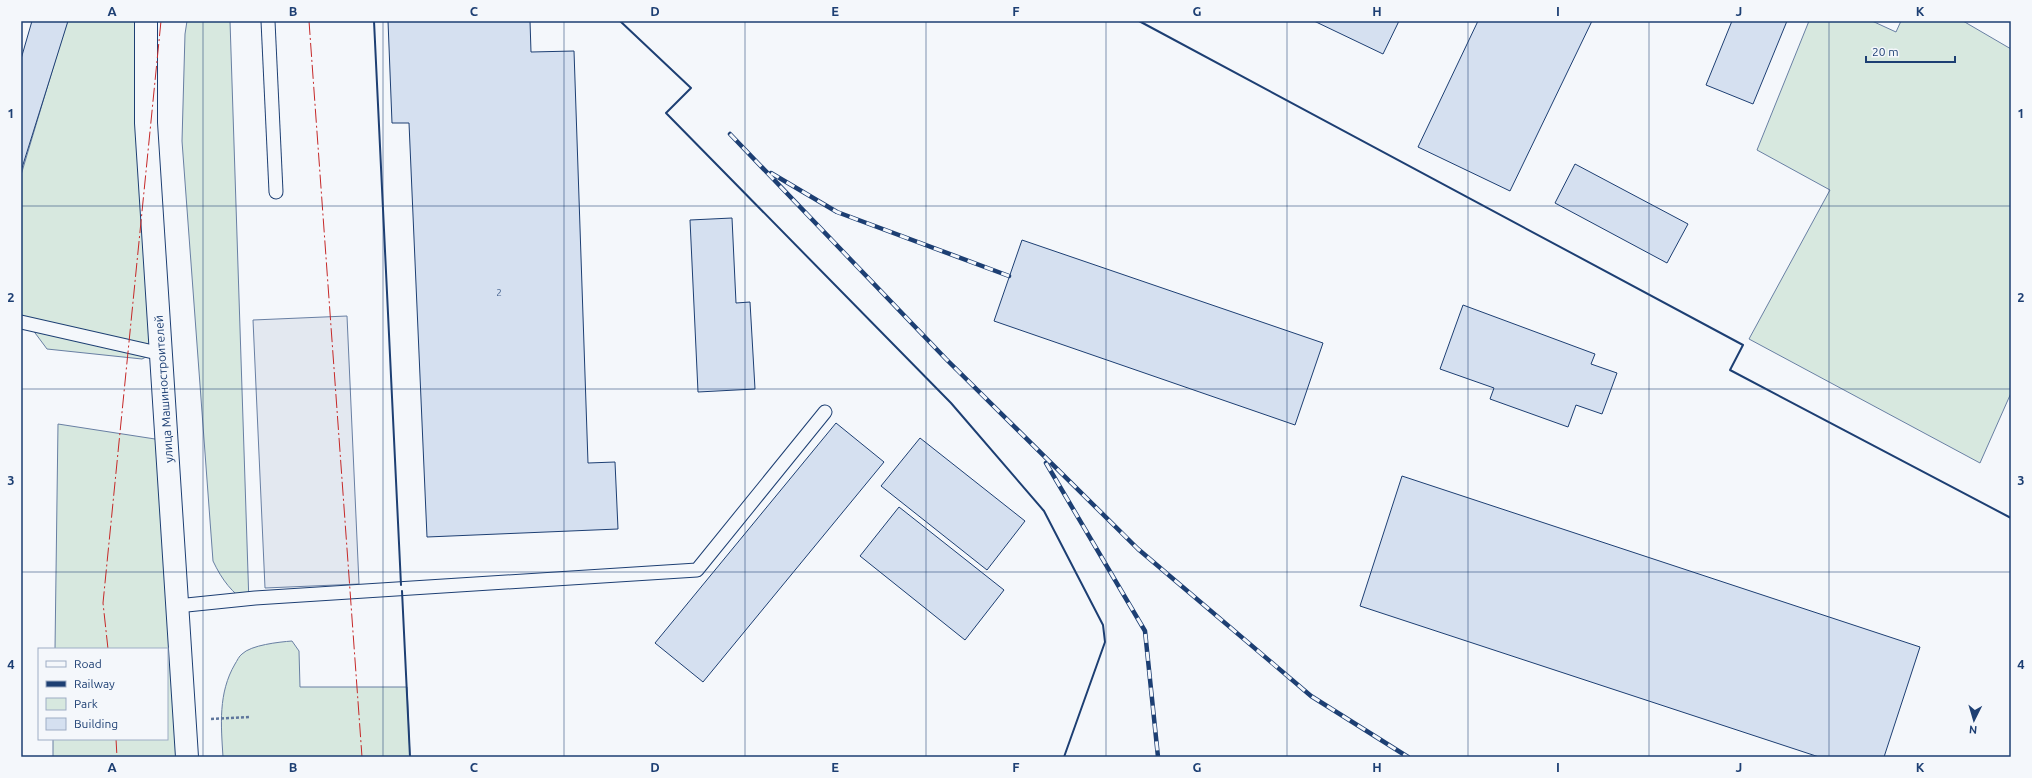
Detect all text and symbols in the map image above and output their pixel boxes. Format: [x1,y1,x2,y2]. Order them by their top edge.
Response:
text: A [107,4,117,18]
text: B [289,4,298,18]
text: C [470,4,479,18]
text: D [650,4,660,18]
text: E [831,4,839,18]
text: F [1012,4,1020,18]
text: G [1193,4,1202,18]
text: H [1372,4,1382,18]
text: I [1556,4,1560,18]
text: J [1736,4,1742,18]
text: K [1916,4,1925,18]
scale bar [1866,38,1955,64]
text: 20 m [1872,45,1899,58]
text: 1 [7,106,15,120]
text: 1 [2017,106,2025,120]
house number: 2 [496,287,502,298]
text: 2 [7,290,15,304]
text: 2 [2017,290,2025,304]
street label: улица Машиностроителей [152,315,175,463]
text: 3 [7,473,15,487]
text: 3 [2017,473,2025,487]
legend [38,648,168,740]
text: 4 [7,657,15,671]
text: Road [74,657,102,670]
text: 4 [2017,657,2025,671]
text: Railway [74,677,115,690]
text: Park [74,697,98,710]
north arrow [1954,700,1994,740]
text: Building [74,717,118,730]
text: N [1969,724,1978,736]
text: A [107,760,117,774]
text: B [289,760,298,774]
text: C [470,760,479,774]
text: D [650,760,660,774]
text: E [831,760,839,774]
text: F [1012,760,1020,774]
text: G [1193,760,1202,774]
text: H [1372,760,1382,774]
text: I [1556,760,1560,774]
text: J [1736,760,1742,774]
text: K [1916,760,1925,774]

